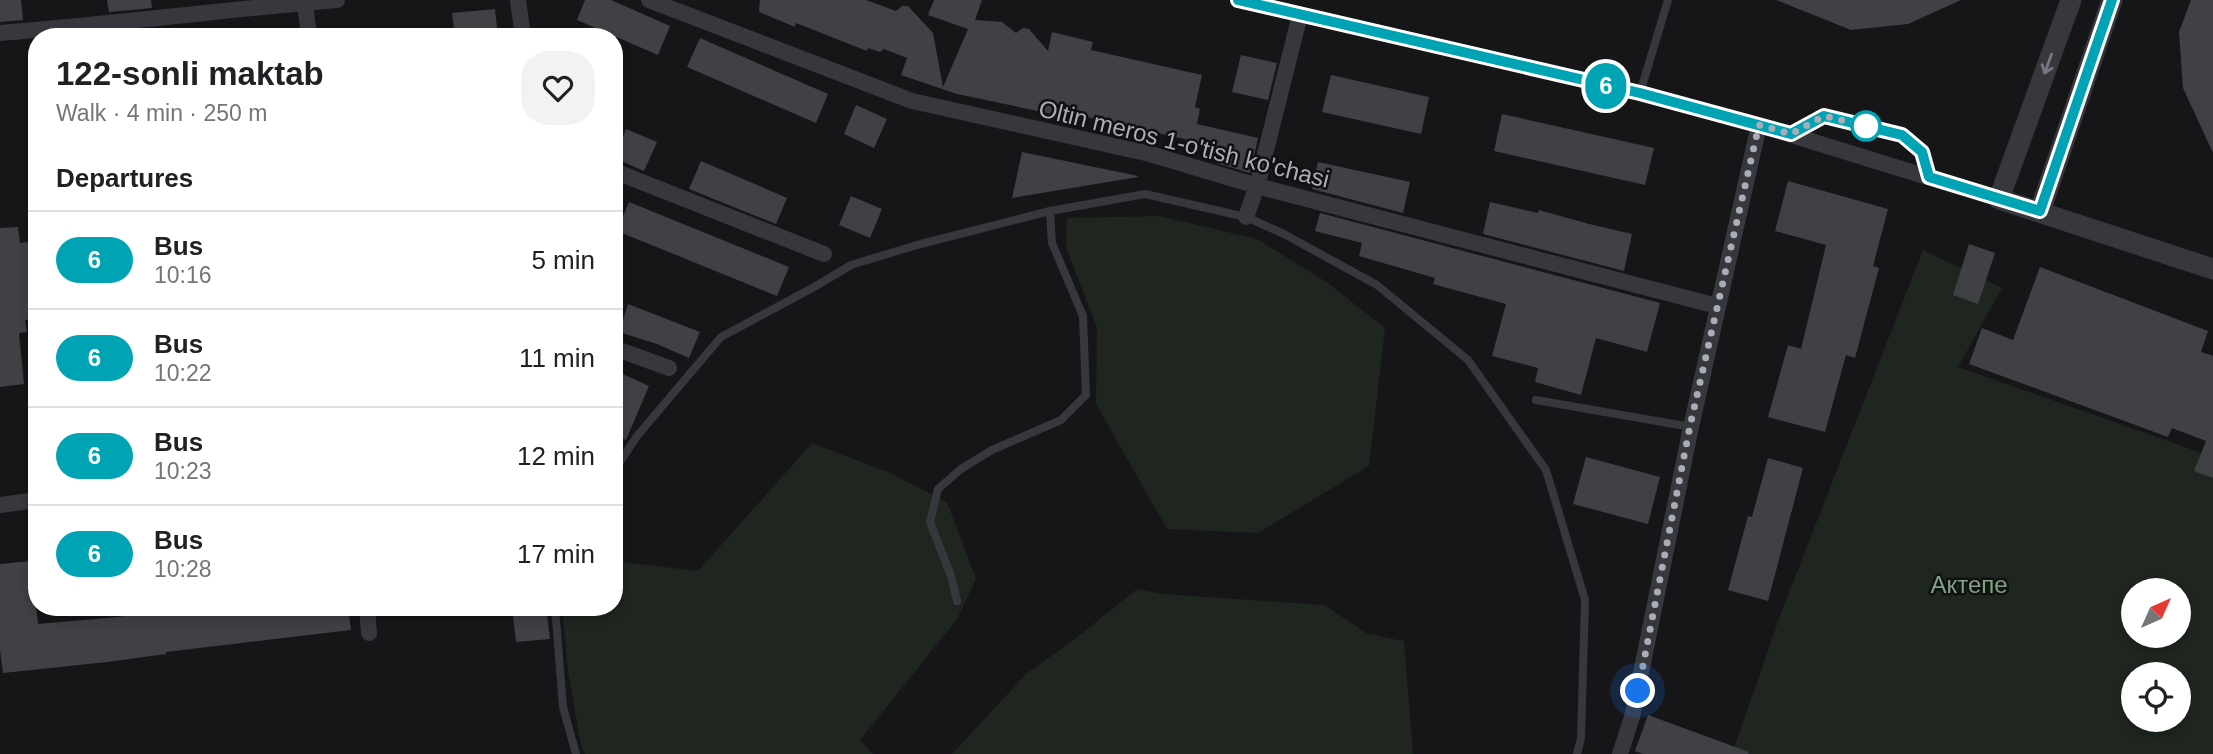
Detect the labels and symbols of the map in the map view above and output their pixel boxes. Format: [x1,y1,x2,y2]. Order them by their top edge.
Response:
one-way arrow [2041,53,2053,75]
line badge: 6 [1583,63,1629,109]
street label: Oltin meros 1-o'tish ko'chasi [1036,94,1332,193]
unlabelled marker [1851,111,1881,141]
park label: Актепе [1930,571,2008,598]
north arrow [2121,578,2191,648]
your location [1620,673,1655,708]

